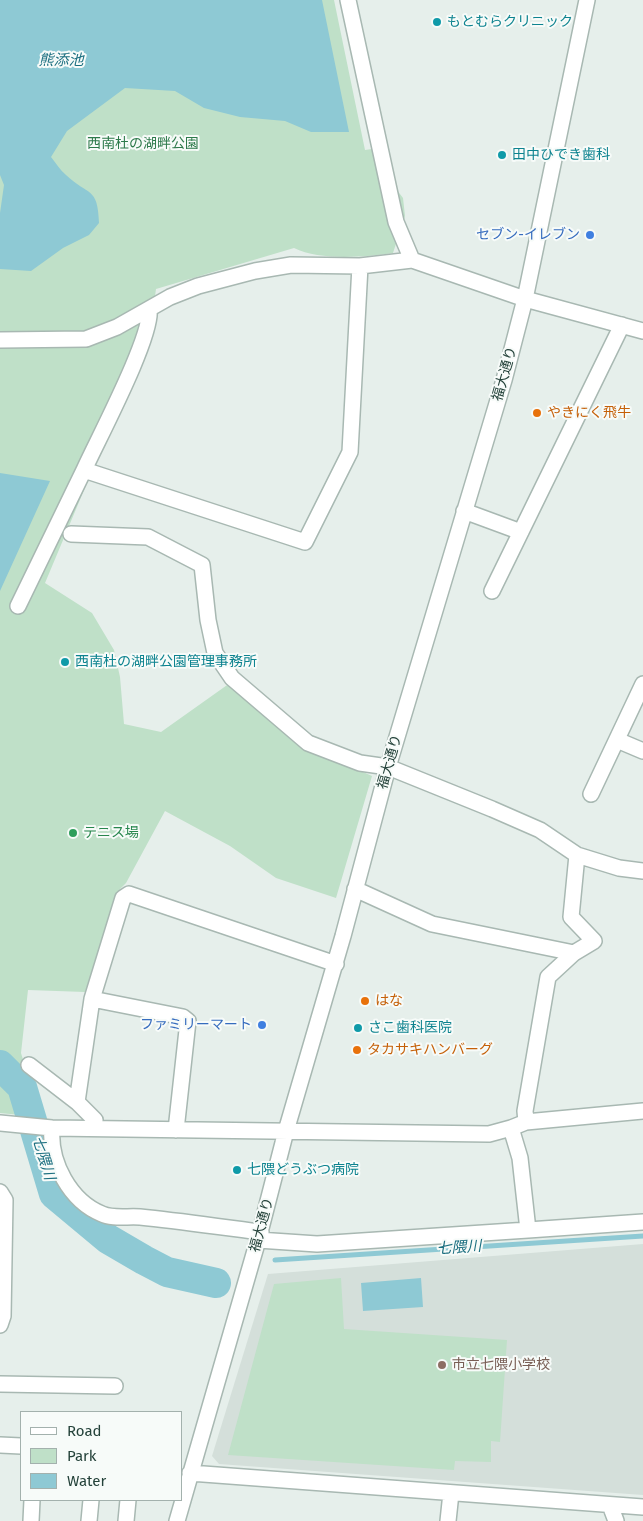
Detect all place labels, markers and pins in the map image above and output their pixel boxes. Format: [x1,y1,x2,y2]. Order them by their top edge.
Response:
place label: もとむらクリニック [447,14,573,30]
marker: もとむらクリニック [431,16,443,28]
place label: 田中ひでき歯科 [512,147,610,163]
marker: 田中ひでき歯科 [496,149,508,161]
place label: セブン-イレブン [476,227,580,243]
marker: セブン-イレブン [584,229,596,241]
place label: やきにく飛牛 [547,405,631,421]
marker: やきにく飛牛 [531,407,543,419]
place label: 西南杜の湖畔公園管理事務所 [75,654,257,670]
marker: 西南杜の湖畔公園管理事務所 [59,656,71,668]
place label: テニス場 [83,825,139,841]
marker: テニス場 [67,827,79,839]
place label: はな [375,993,403,1009]
marker: はな [359,995,371,1007]
place label: ファミリーマート [140,1017,252,1033]
marker: ファミリーマート [256,1019,268,1031]
place label: さこ歯科医院 [368,1020,452,1036]
marker: さこ歯科医院 [352,1022,364,1034]
place label: タカサキハンバーグ [367,1042,493,1058]
marker: タカサキハンバーグ [351,1044,363,1056]
place label: 七隈どうぶつ病院 [247,1162,359,1178]
marker: 七隈どうぶつ病院 [231,1164,243,1176]
place label: 市立七隈小学校 [452,1357,550,1373]
marker: 市立七隈小学校 [436,1359,448,1371]

